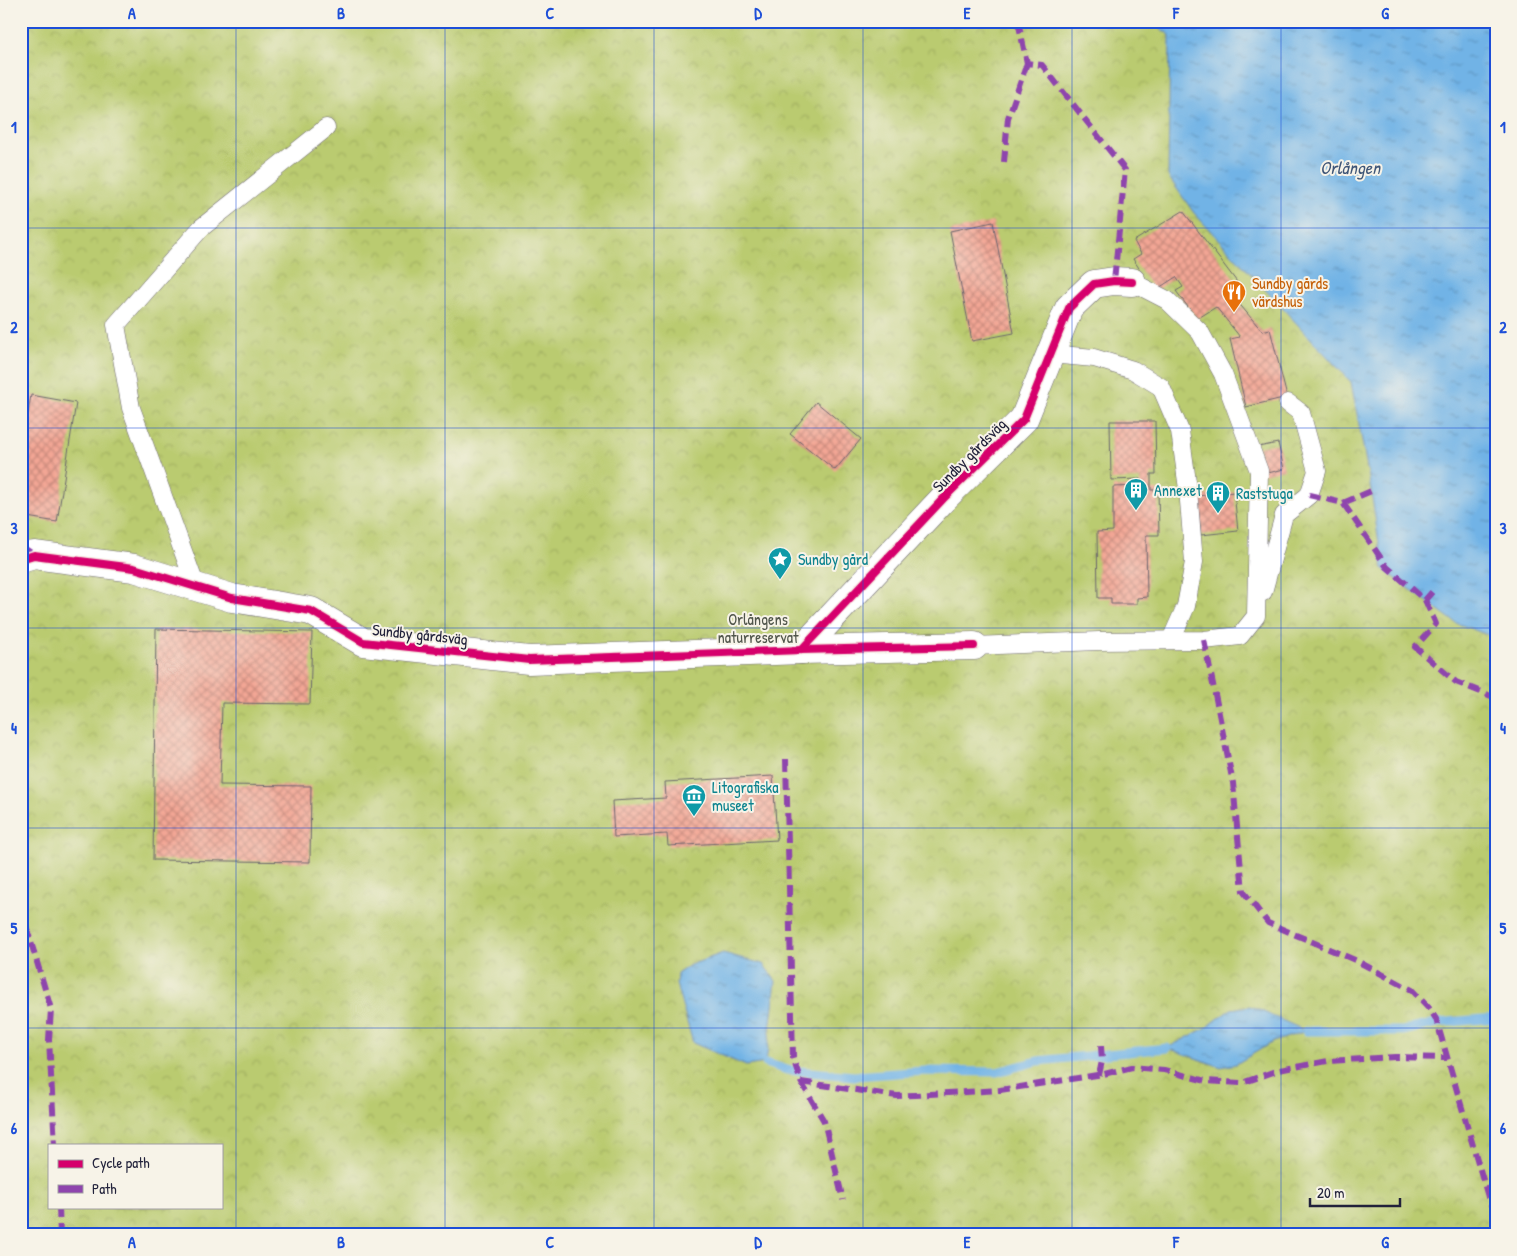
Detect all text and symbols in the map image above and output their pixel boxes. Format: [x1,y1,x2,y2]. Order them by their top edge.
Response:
text: A [128,2,136,24]
text: B [337,2,345,24]
text: C [546,2,555,24]
text: D [754,2,762,24]
text: E [963,2,971,24]
text: F [1172,2,1180,24]
text: G [1381,2,1389,24]
text: 1 [11,116,17,138]
text: 1 [1500,116,1506,138]
water label: Orlången [1320,155,1382,180]
place label: Sundby gårds värdshus [1252,272,1328,312]
restaurant icon: Sundby gårds värdshus [1221,279,1247,313]
text: 2 [10,316,18,338]
text: 2 [1499,316,1507,338]
street label: Sundby gårdsväg [927,413,1011,497]
building icon: Annexet [1123,477,1149,511]
place label: Annexet [1154,479,1202,501]
building icon: Raststuga [1205,480,1231,514]
place label: Raststuga [1236,482,1293,504]
text: 3 [10,517,18,539]
text: 3 [1499,517,1507,539]
place icon: Sundby gård [767,546,793,580]
place label: Sundby gård [798,548,868,570]
park label: Orlångens naturreservat [718,608,799,648]
street label: Sundby gårdsväg [371,618,469,650]
text: 4 [11,717,17,739]
text: 4 [1500,717,1506,739]
place label: Litografiska museet [712,776,779,816]
museum icon: Litografiska museet [681,783,707,817]
text: 5 [11,917,18,939]
text: 5 [1500,917,1507,939]
text: 6 [11,1117,18,1139]
text: 6 [1500,1117,1507,1139]
legend [48,1144,222,1208]
text: Cycle path [92,1152,150,1173]
scale bar [1310,1176,1400,1208]
text: Path [92,1178,117,1199]
text: 20 m [1317,1182,1344,1203]
text: A [128,1231,136,1253]
text: B [337,1231,345,1253]
text: C [546,1231,555,1253]
text: D [754,1231,762,1253]
text: E [963,1231,971,1253]
text: F [1172,1231,1180,1253]
text: G [1381,1231,1389,1253]

